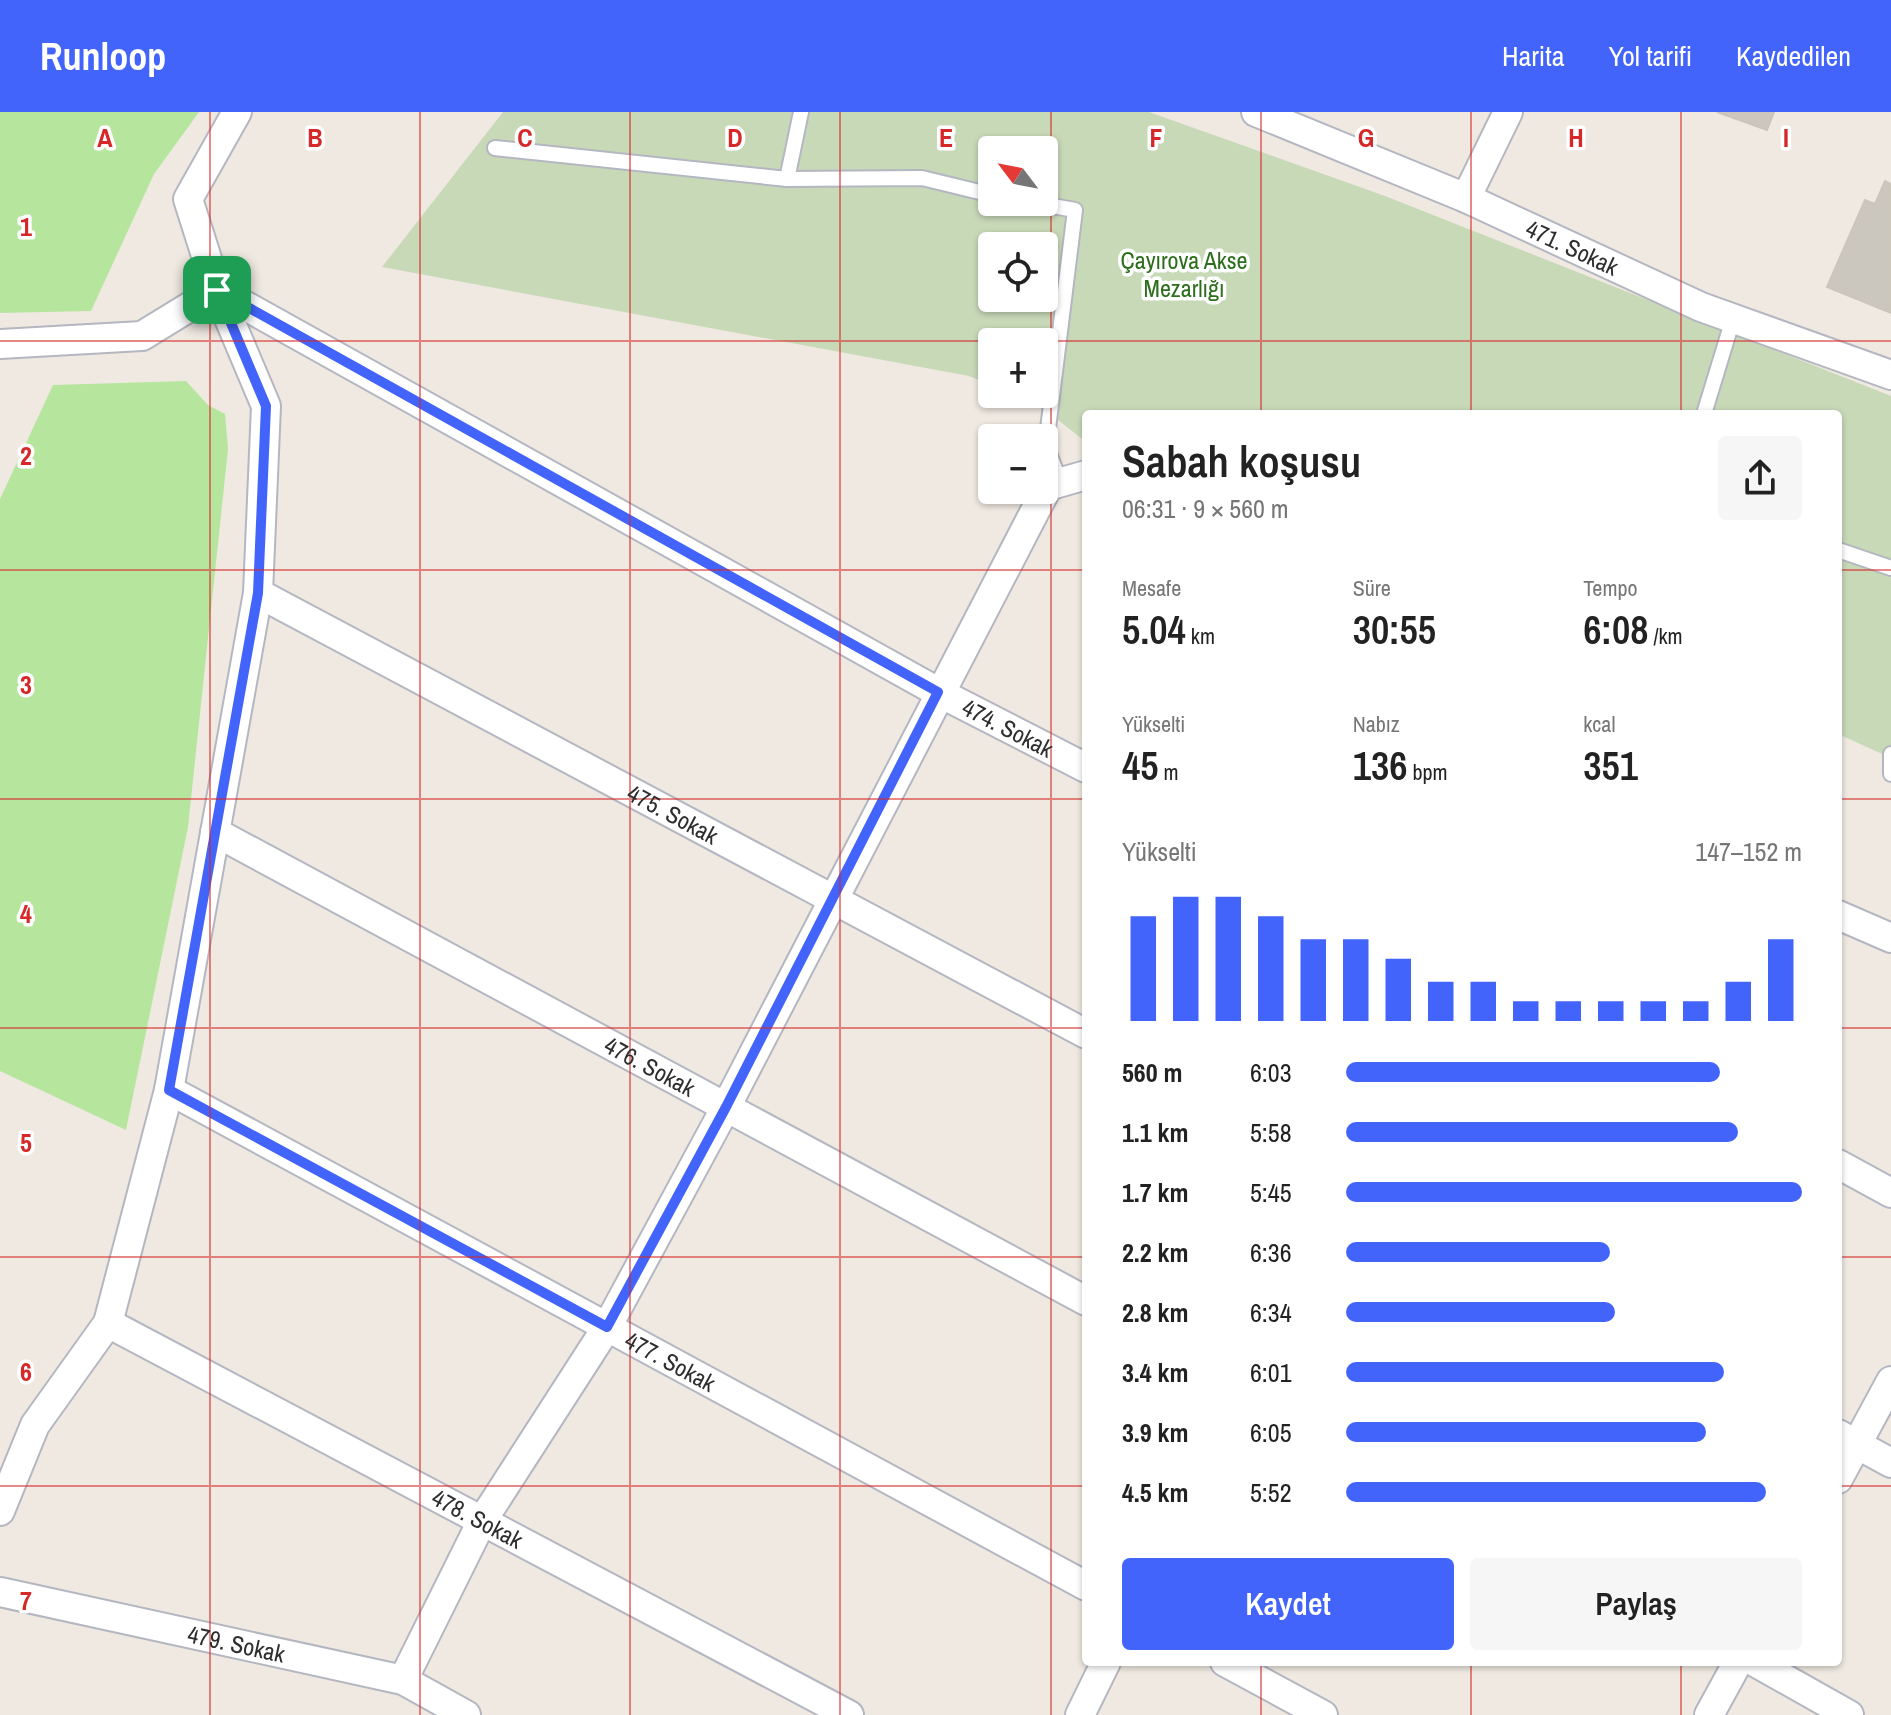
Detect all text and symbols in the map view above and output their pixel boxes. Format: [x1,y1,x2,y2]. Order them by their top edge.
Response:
text: Runloop [40,31,166,82]
text: Harita [1502,37,1564,75]
text: Yol tarifi [1608,37,1692,75]
text: Kaydedilen [1736,37,1851,75]
text: A [97,120,113,155]
text: B [307,120,323,155]
text: C [517,120,533,155]
text: D [727,120,743,155]
text: E [939,120,953,155]
text: F [1149,120,1163,155]
text: G [1358,120,1374,155]
text: H [1568,120,1584,155]
text: I [1783,120,1789,155]
north arrow [978,136,1058,216]
map controls [978,136,1058,504]
text: 1 [20,209,32,244]
street label: 471. Sokak [1521,212,1624,283]
button: locate [978,232,1058,312]
park label: Çayırova Akse Mezarlığı [1121,244,1247,304]
pin [183,256,251,324]
icon: arrive [195,268,239,312]
button: + [978,328,1058,408]
button: − [978,424,1058,504]
text: Sabah koşusu [1122,431,1361,491]
button: share [1718,436,1802,520]
text: 2 [20,438,32,473]
text: 06:31 · 9 × 560 m [1122,491,1289,526]
text: Mesafe [1122,573,1181,603]
text: Süre [1353,573,1391,603]
text: Tempo [1583,573,1637,603]
text: 5.04 [1122,603,1186,656]
text: 30:55 [1353,603,1436,656]
text: 6:08 [1583,603,1648,656]
text: km [1186,621,1215,651]
text: /km [1648,621,1682,651]
text: 3 [20,667,32,702]
street label: 474. Sokak [957,691,1059,765]
text: Yükselti [1122,709,1185,739]
text: Nabız [1353,709,1400,739]
text: kcal [1583,709,1615,739]
text: 45 [1122,739,1158,792]
text: 136 [1353,739,1407,792]
text: 351 [1583,739,1638,792]
text: m [1158,757,1179,787]
text: bpm [1407,757,1448,787]
street label: 475. Sokak [622,777,724,851]
text: Yükselti [1122,834,1197,869]
text: 147–152 m [1695,834,1802,869]
text: 4 [20,896,32,931]
street label: 476. Sokak [599,1029,701,1104]
text: 560 m [1122,1055,1182,1090]
text: 6:03 [1250,1055,1292,1090]
text: 1.1 km [1122,1115,1188,1150]
text: 5:58 [1250,1115,1292,1150]
text: 5 [20,1125,32,1160]
text: 1.7 km [1122,1175,1188,1210]
text: 5:45 [1250,1175,1292,1210]
text: 2.2 km [1122,1235,1188,1270]
text: 6:36 [1250,1235,1292,1270]
text: 2.8 km [1122,1295,1188,1330]
text: 6:34 [1250,1295,1292,1330]
street label: 477. Sokak [619,1324,721,1399]
text: 6 [20,1354,32,1389]
text: 3.4 km [1122,1355,1188,1390]
text: 6:01 [1250,1355,1292,1390]
text: 3.9 km [1122,1415,1188,1450]
text: 6:05 [1250,1415,1292,1450]
text: 4.5 km [1122,1475,1188,1510]
text: 5:52 [1250,1475,1292,1510]
street label: 478. Sokak [426,1481,529,1556]
button: Kaydet [1122,1558,1454,1650]
button: Paylaş [1470,1558,1802,1650]
text: 7 [20,1583,32,1618]
street label: 479. Sokak [185,1617,288,1670]

